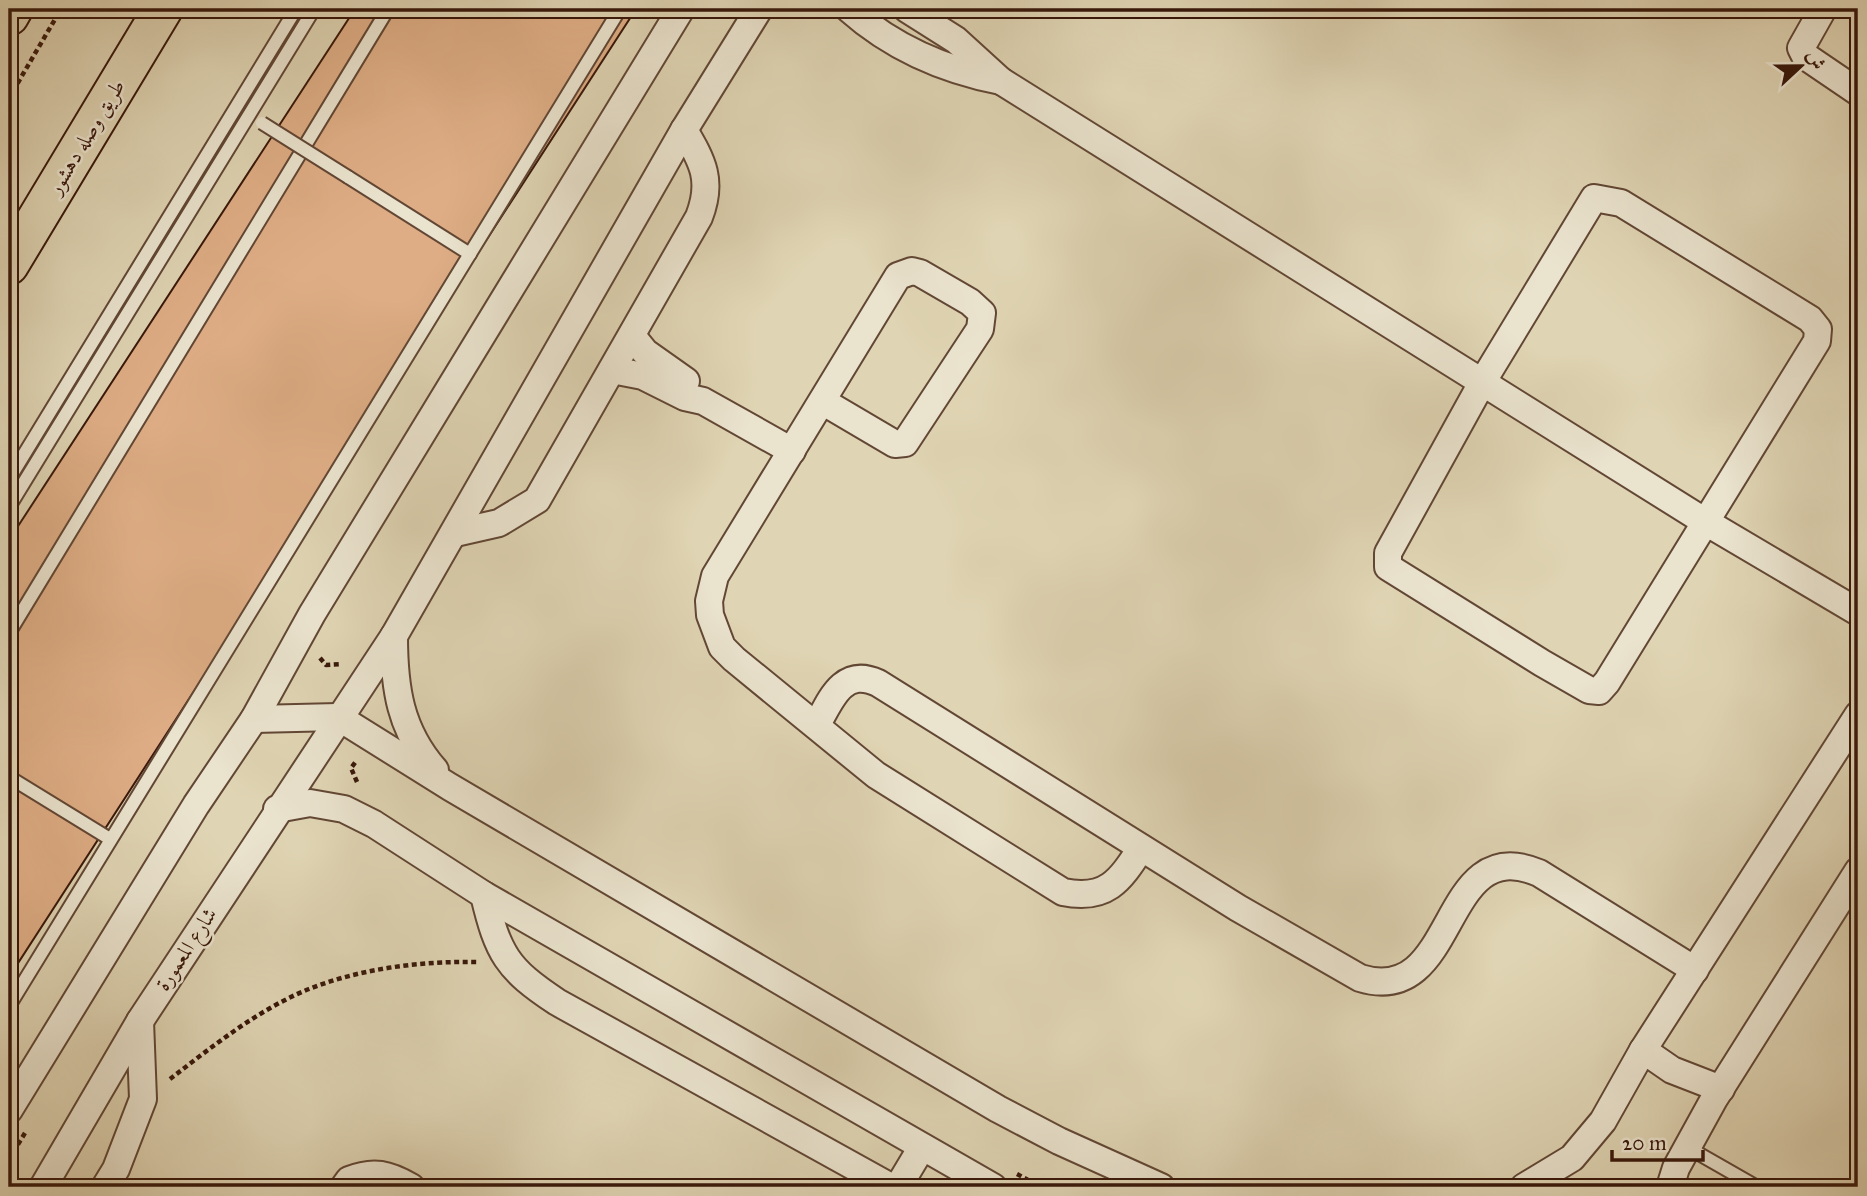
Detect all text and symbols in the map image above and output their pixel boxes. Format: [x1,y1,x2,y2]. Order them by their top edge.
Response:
north arrow [1766,32,1836,102]
text: ش [1802,47,1830,73]
street label: طريق وصله دهشور [40,75,130,201]
street label: شارع المعمورة [150,903,227,998]
scale bar [1612,1119,1702,1163]
text: 20 m [1622,1130,1667,1156]

